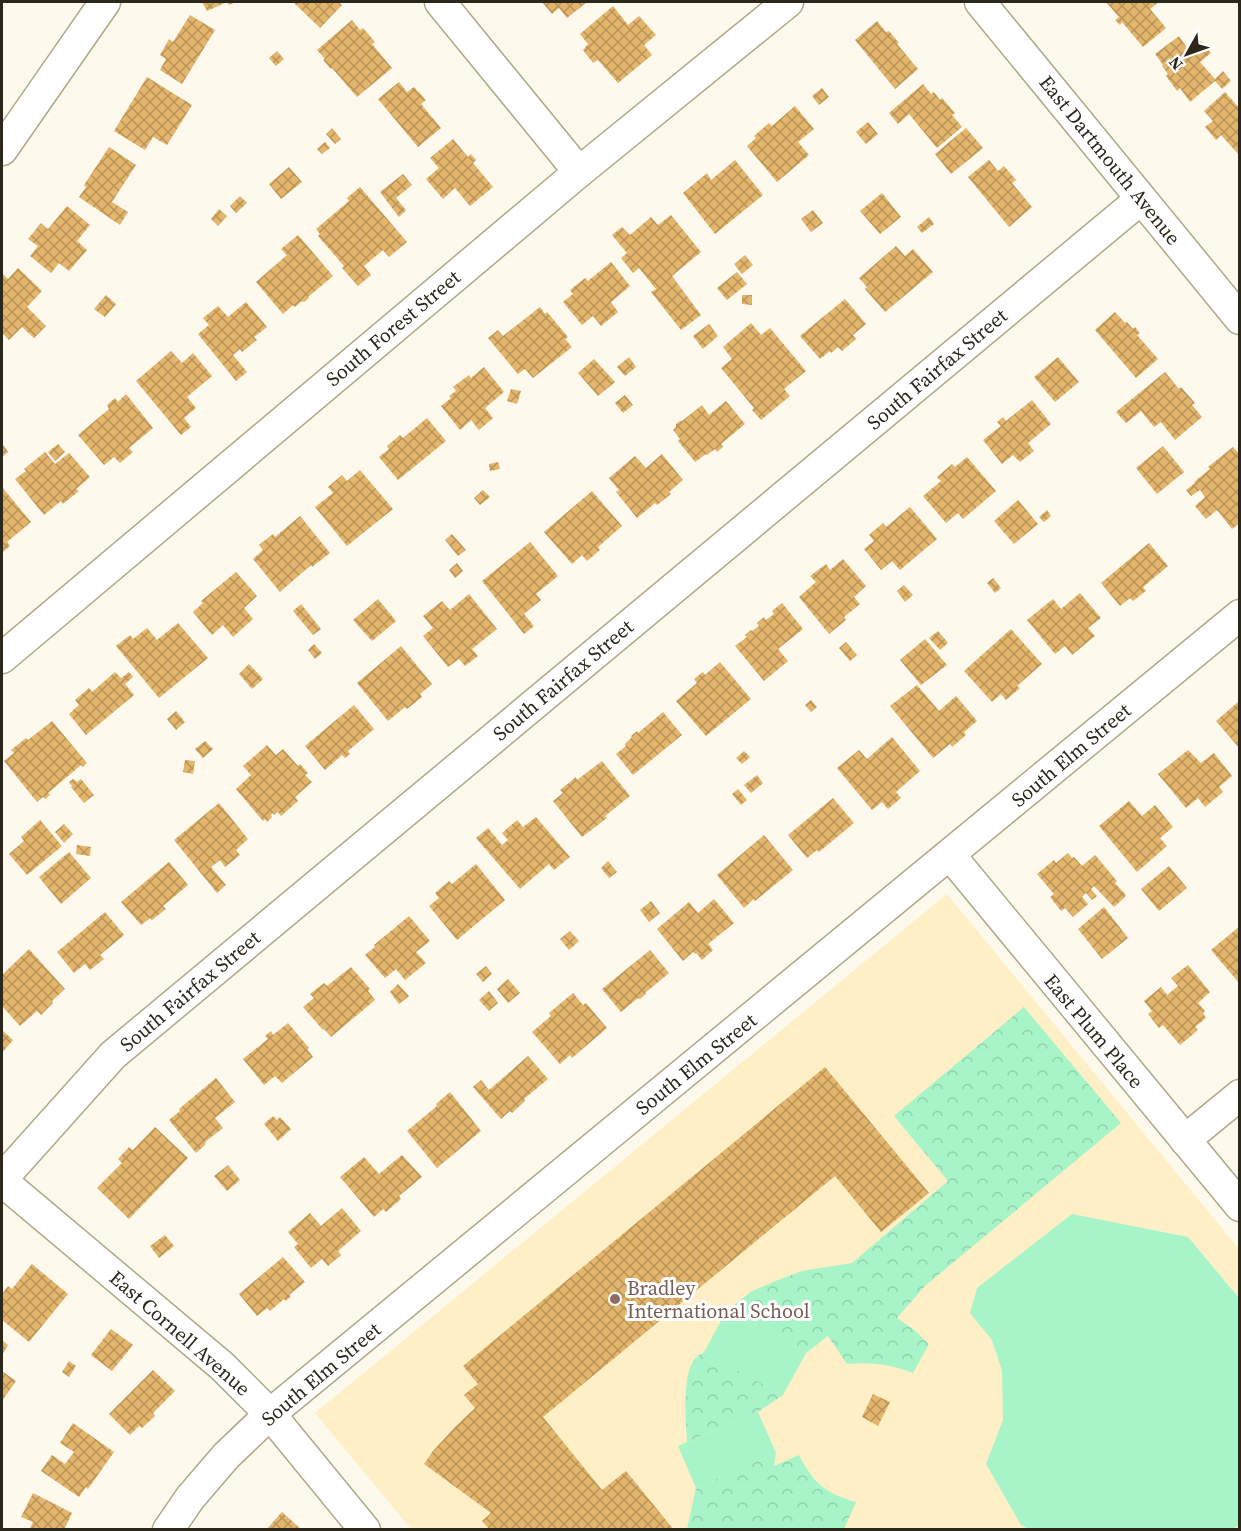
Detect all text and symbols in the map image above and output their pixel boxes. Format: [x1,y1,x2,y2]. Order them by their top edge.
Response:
north arrow [1157,24,1217,84]
text: N [1163,52,1188,75]
street label: East Dartmouth Avenue [1033,69,1187,251]
street label: South Forest Street [320,263,467,393]
street label: South Fairfax Street [861,302,1014,436]
street label: South Fairfax Street [487,613,640,747]
street label: South Elm Street [1005,696,1137,813]
street label: South Fairfax Street [114,924,267,1058]
street label: East Plum Place [1038,968,1150,1094]
street label: South Elm Street [630,1006,763,1122]
street label: East Cornell Avenue [103,1264,257,1402]
place label: Bradley International School [627,1274,810,1325]
marker: Bradley International School [608,1292,622,1306]
street label: South Elm Street [255,1315,387,1432]

